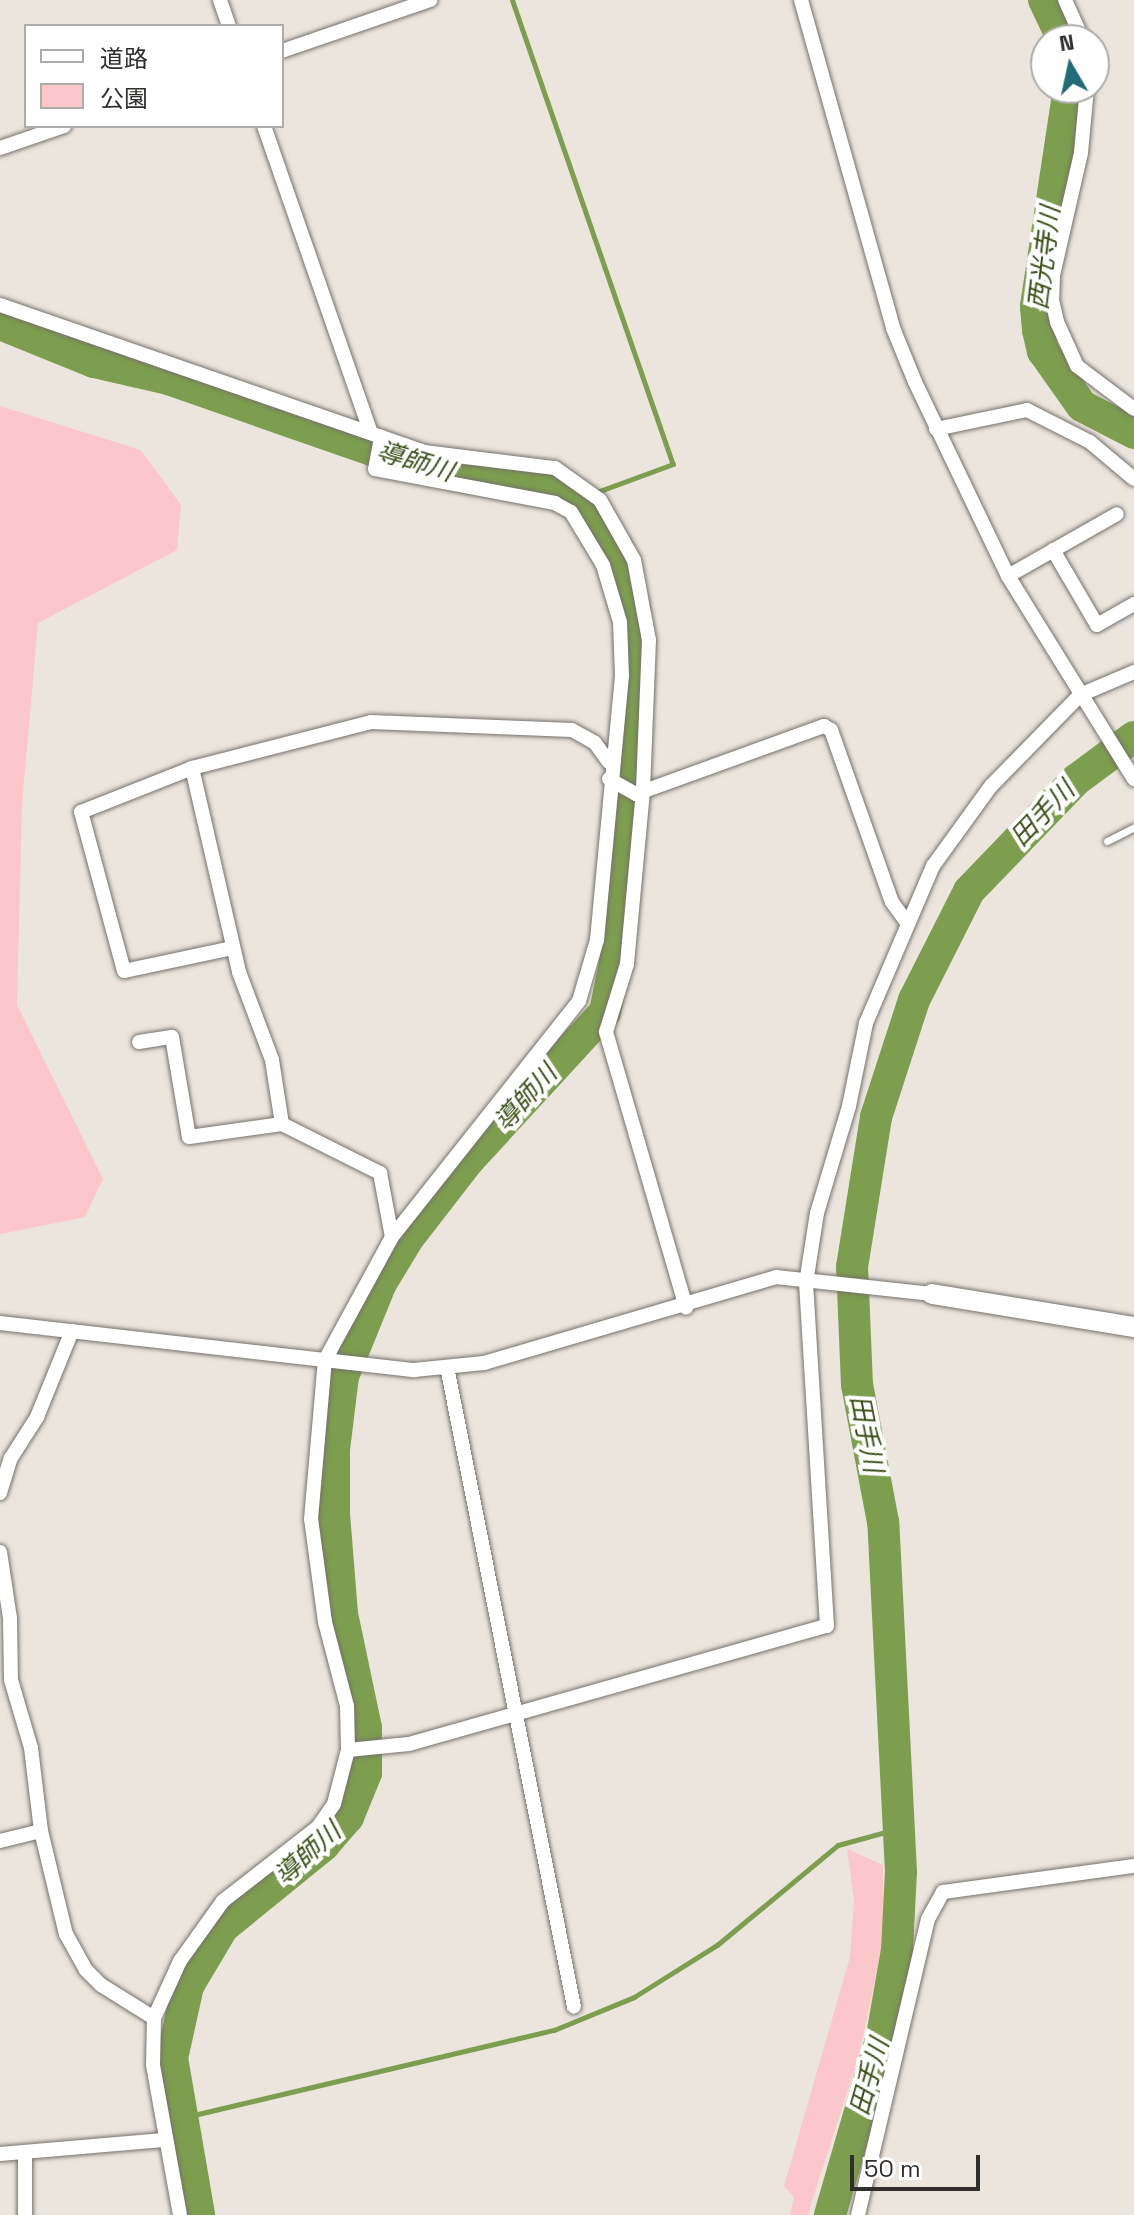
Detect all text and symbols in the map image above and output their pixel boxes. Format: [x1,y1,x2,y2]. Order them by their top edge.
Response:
legend [24,24,284,128]
north arrow [1030,24,1110,104]
text: N [1057,27,1076,57]
text: 道路 [100,43,148,74]
text: 公園 [100,83,148,114]
water label: 西光寺川 [1023,204,1067,312]
water label: 導師川 [373,436,457,488]
water label: 田手川 [1005,775,1081,853]
water label: 導師川 [488,1059,564,1137]
water label: 田手川 [843,1393,889,1475]
water label: 導師川 [269,1816,347,1892]
water label: 田手川 [844,2035,896,2119]
scale bar [854,2139,984,2189]
text: 50 m [864,2153,921,2184]

